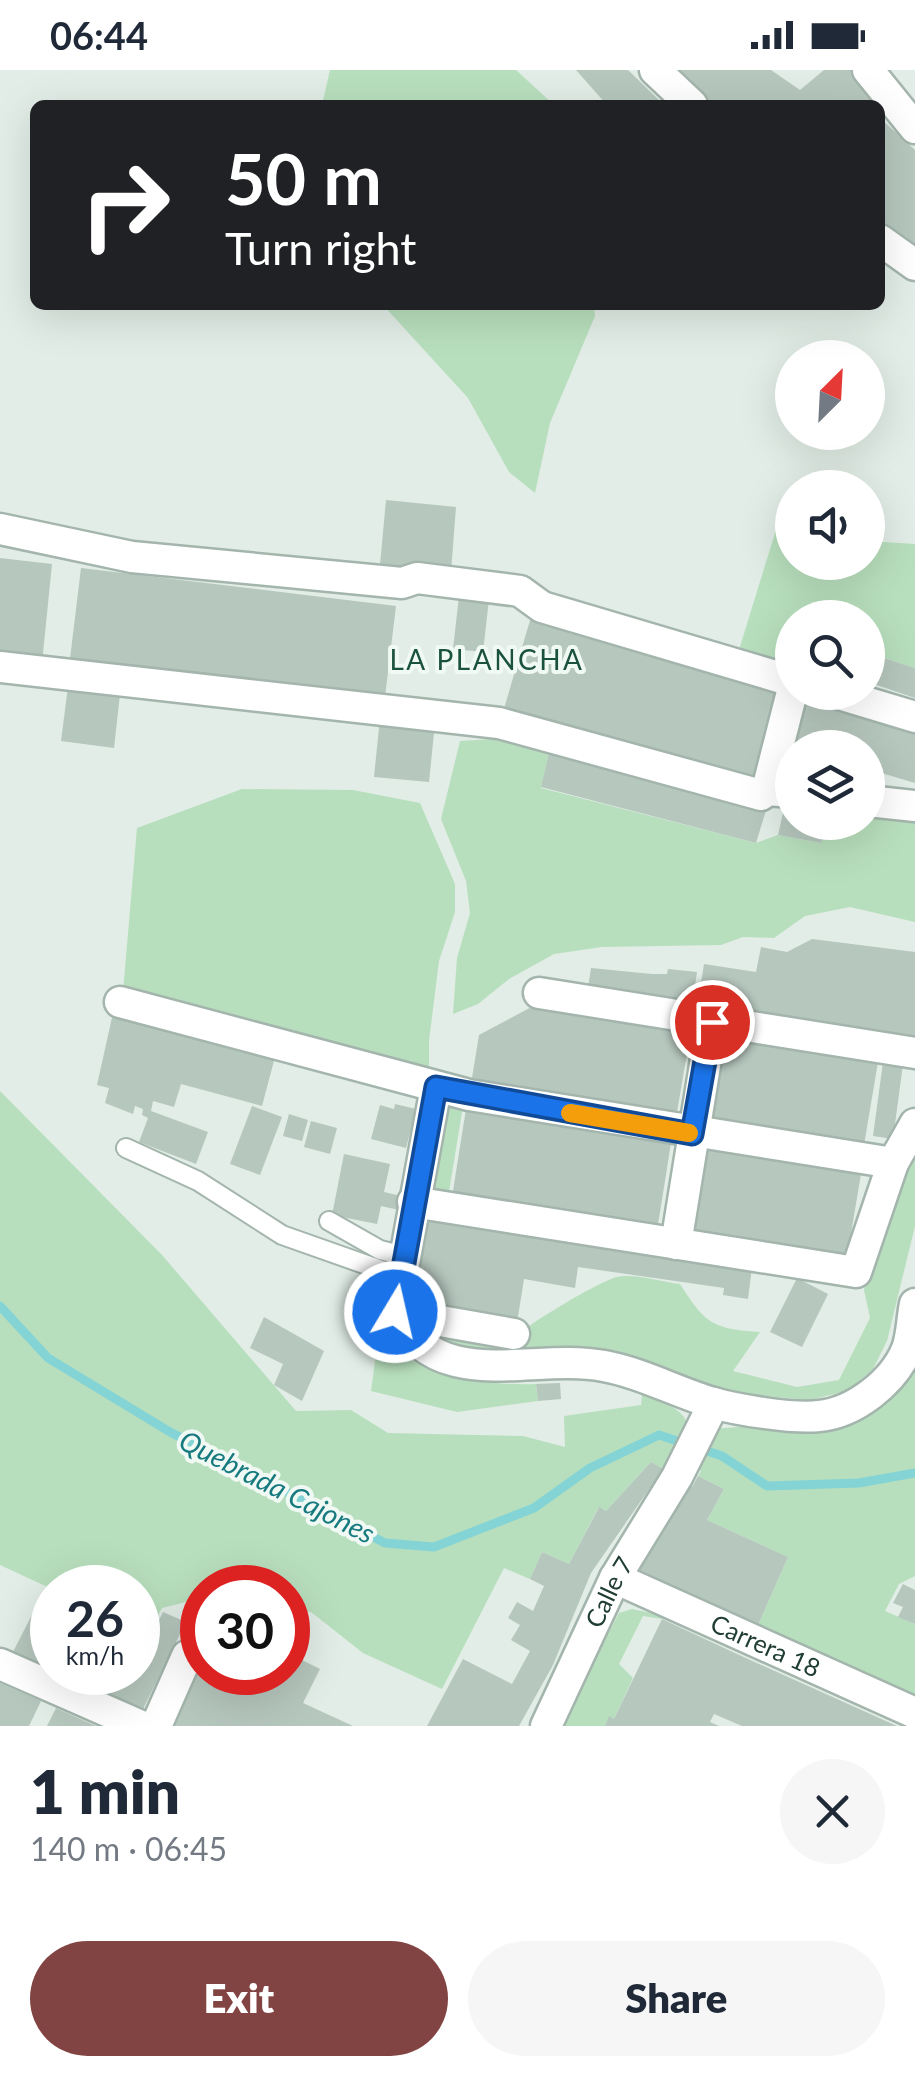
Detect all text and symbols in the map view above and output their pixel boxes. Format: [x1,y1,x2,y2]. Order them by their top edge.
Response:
text: 06:44 [50,12,148,58]
text: 50 m [225,136,382,220]
icon: right [60,140,190,270]
text: Turn right [225,221,416,275]
north arrow [775,340,885,450]
map controls [775,340,885,840]
button: sound [775,470,885,580]
button: search [775,600,885,710]
district label: LA PLANCHA [389,642,585,676]
button: layers [775,730,885,840]
pin [670,980,755,1065]
icon: arrive [685,995,740,1050]
position arrow [343,1260,447,1364]
water label: Quebrada Cajones [174,1422,381,1550]
street label: Calle 7 [578,1551,639,1632]
speed limit sign: 30 [180,1565,310,1695]
text: 26 [66,1588,124,1648]
street label: Carrera 18 [706,1607,825,1682]
text: km/h [66,1640,124,1670]
text: 1 min [30,1755,180,1827]
button: close [780,1759,885,1864]
text: 140 m · 06:45 [30,1829,227,1868]
button: Exit [30,1941,448,2056]
button: Share [468,1941,885,2056]

